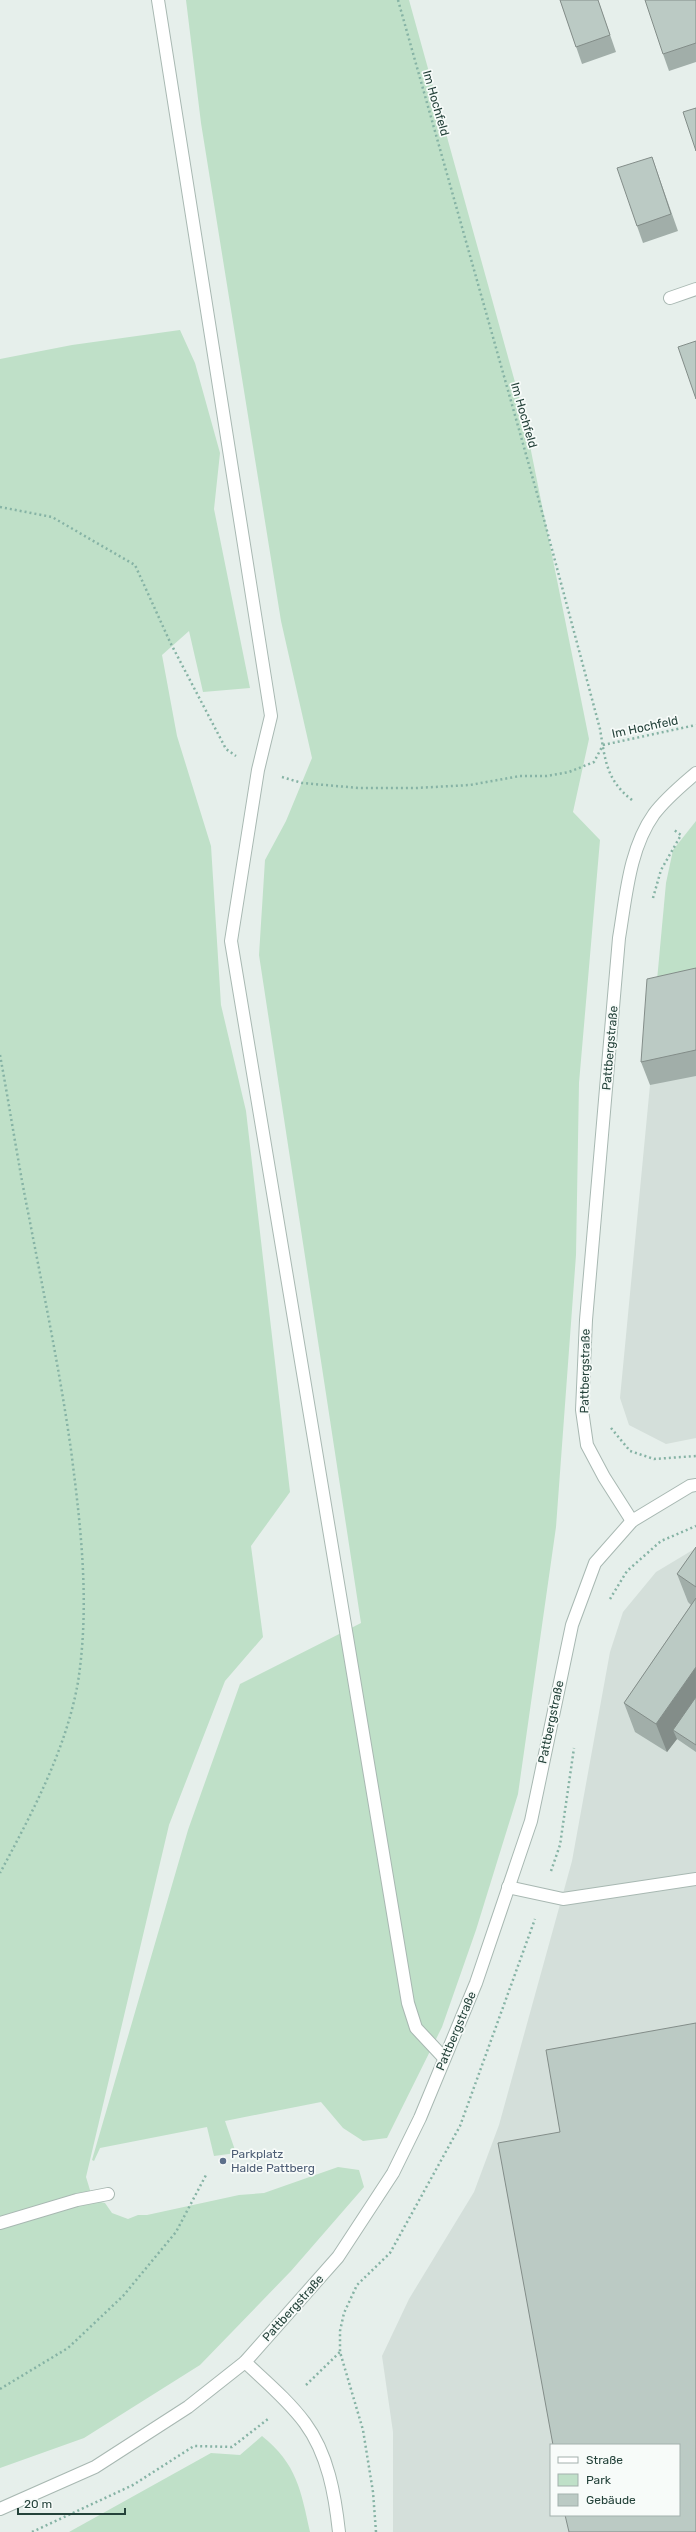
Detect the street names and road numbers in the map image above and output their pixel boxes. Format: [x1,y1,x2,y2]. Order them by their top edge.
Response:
street label: Im Hochfeld [420,69,452,137]
street label: Im Hochfeld [508,381,540,449]
street label: Im Hochfeld [611,713,679,741]
street label: Pattbergstraße [599,1005,621,1091]
street label: Pattbergstraße [577,1328,593,1413]
street label: Pattbergstraße [535,1679,567,1765]
street label: Pattbergstraße [433,1989,479,2073]
street label: Pattbergstraße [259,2272,327,2344]

